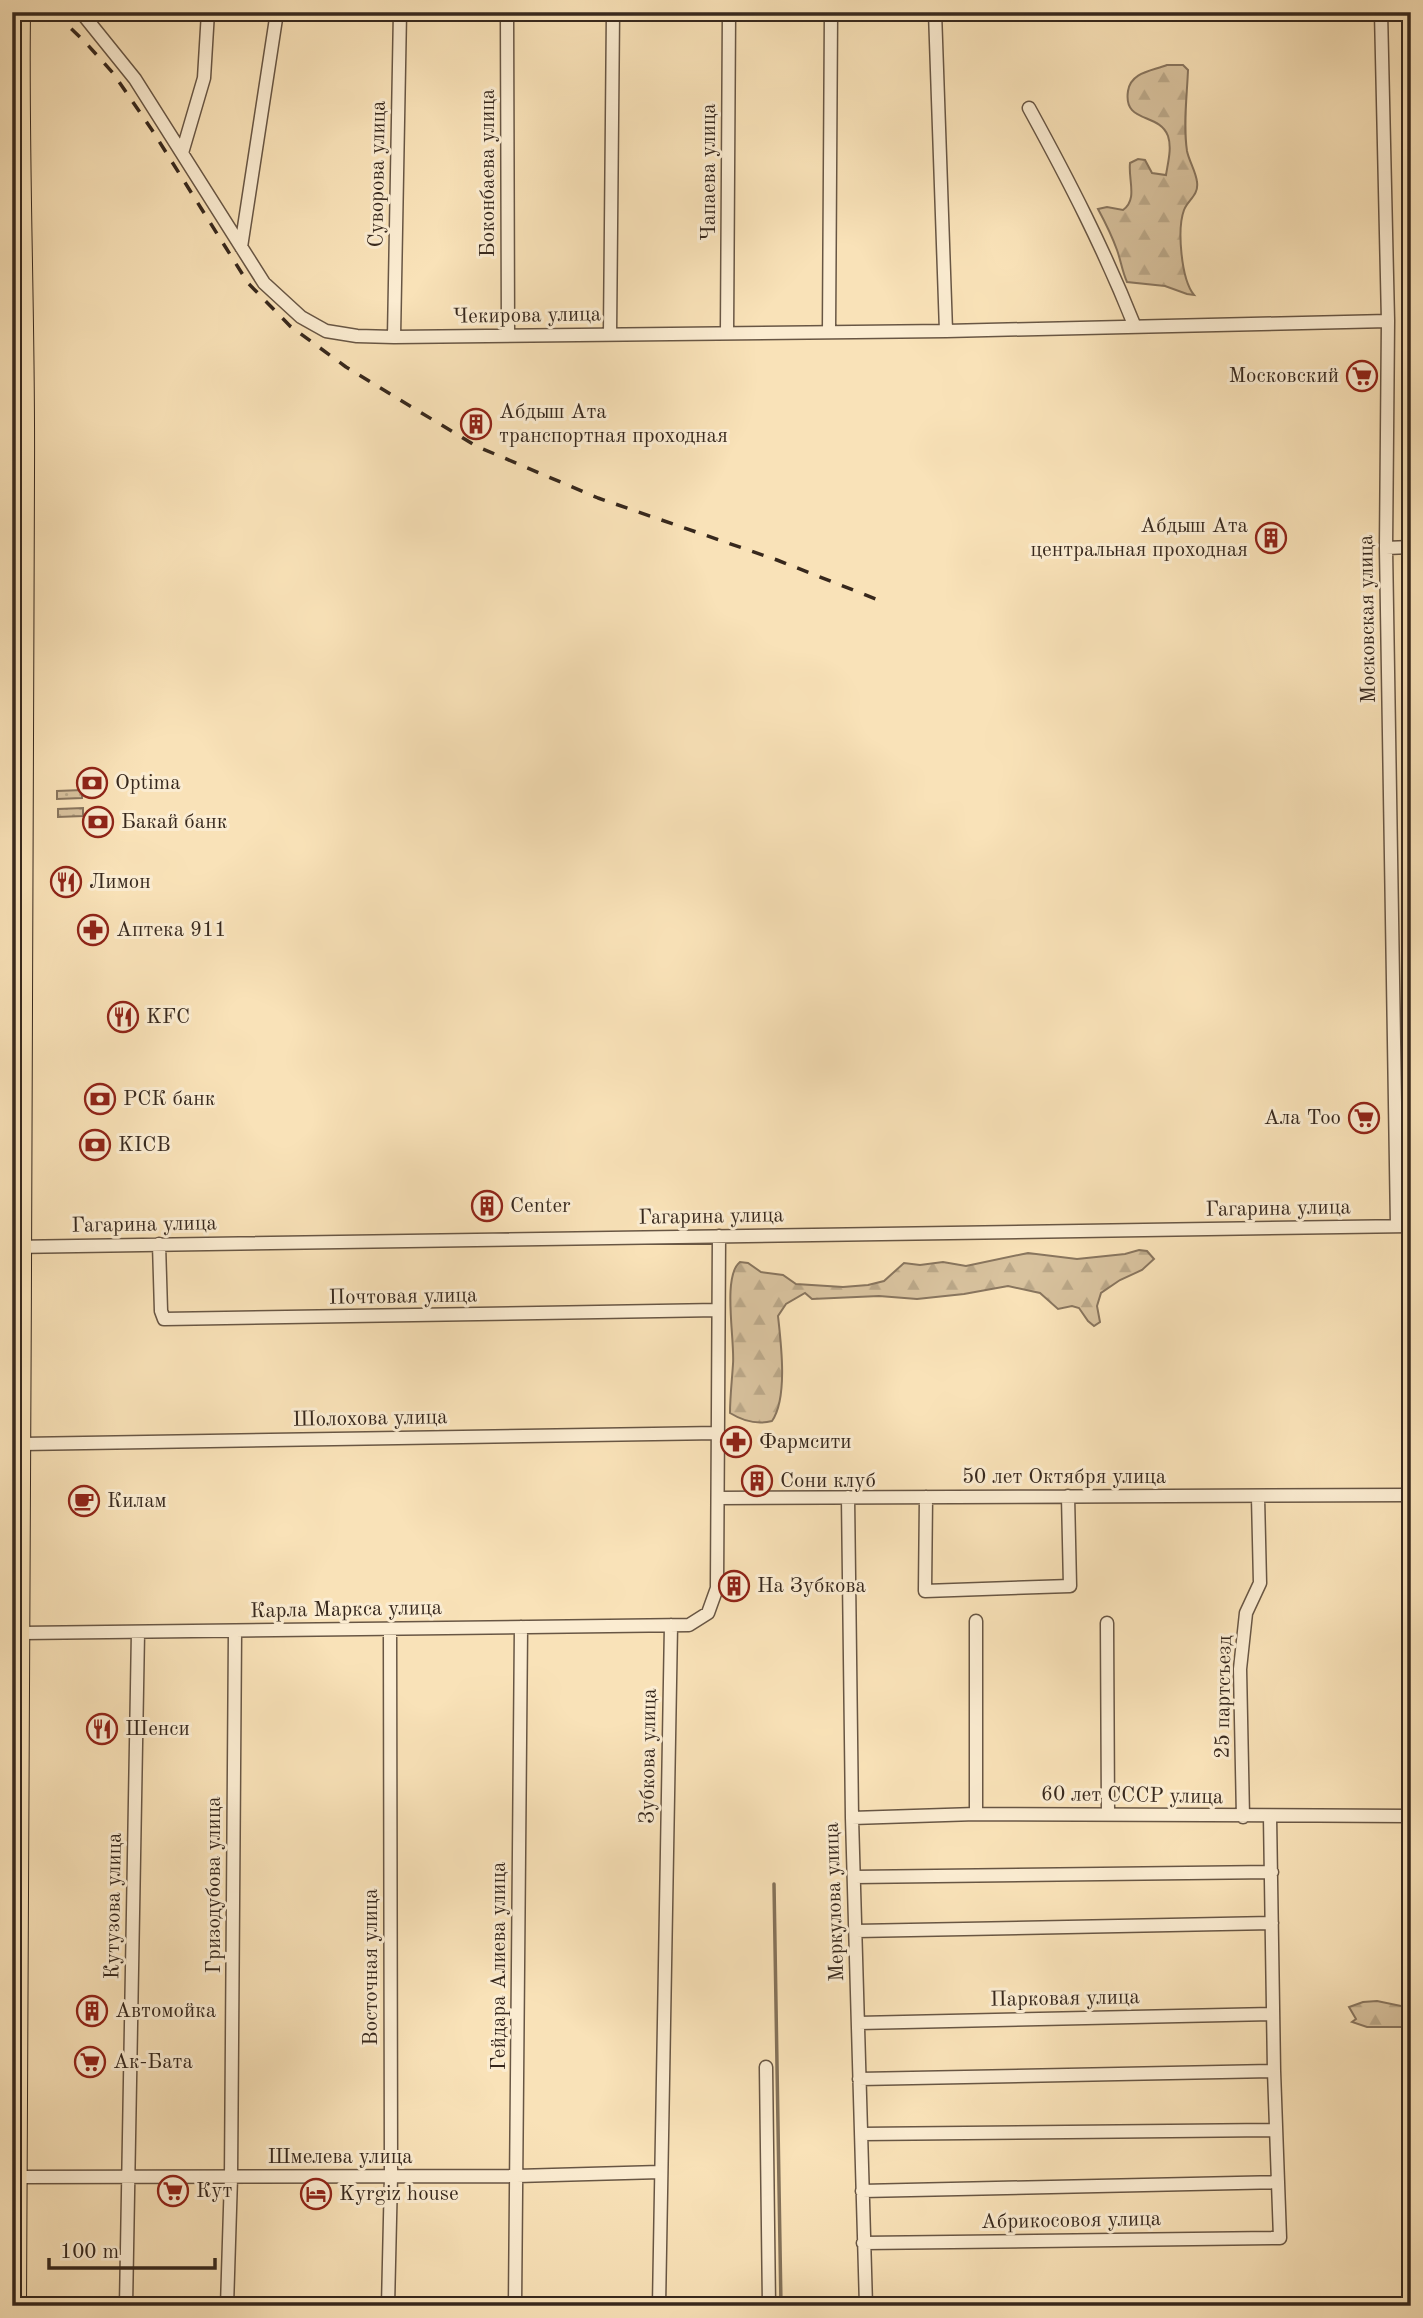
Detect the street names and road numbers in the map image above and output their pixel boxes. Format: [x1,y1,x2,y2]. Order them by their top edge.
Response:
street label: Боконбаева улица [478,89,499,257]
street label: Суворова улица [366,100,390,248]
street label: Чапаева улица [699,103,720,241]
street label: Чекирова улица [453,304,601,328]
street label: Московская улица [1356,534,1380,704]
street label: Гагарина улица [1205,1197,1351,1221]
street label: Гагарина улица [638,1205,784,1229]
street label: Гагарина улица [71,1213,217,1237]
street label: Почтовая улица [328,1285,478,1309]
street label: Шолохова улица [292,1407,448,1431]
street label: 50 лет Октября улица [962,1467,1166,1488]
street label: Карла Маркса улица [250,1598,442,1622]
street label: 25 партсъезд [1212,1634,1236,1759]
street label: Зубкова улица [637,1688,661,1824]
street label: 60 лет СССР улица [1041,1784,1223,1808]
street label: Гризодубова улица [204,1796,225,1974]
street label: Меркулова улица [822,1822,848,1982]
street label: Кутузова улица [102,1832,126,1980]
street label: Гейдара Алиева улица [489,1862,510,2070]
street label: Восточная улица [361,1888,382,2046]
street label: Парковая улица [990,1987,1140,2011]
street label: Шмелева улица [267,2147,413,2168]
street label: Абрикосовоя улица [981,2209,1161,2233]

